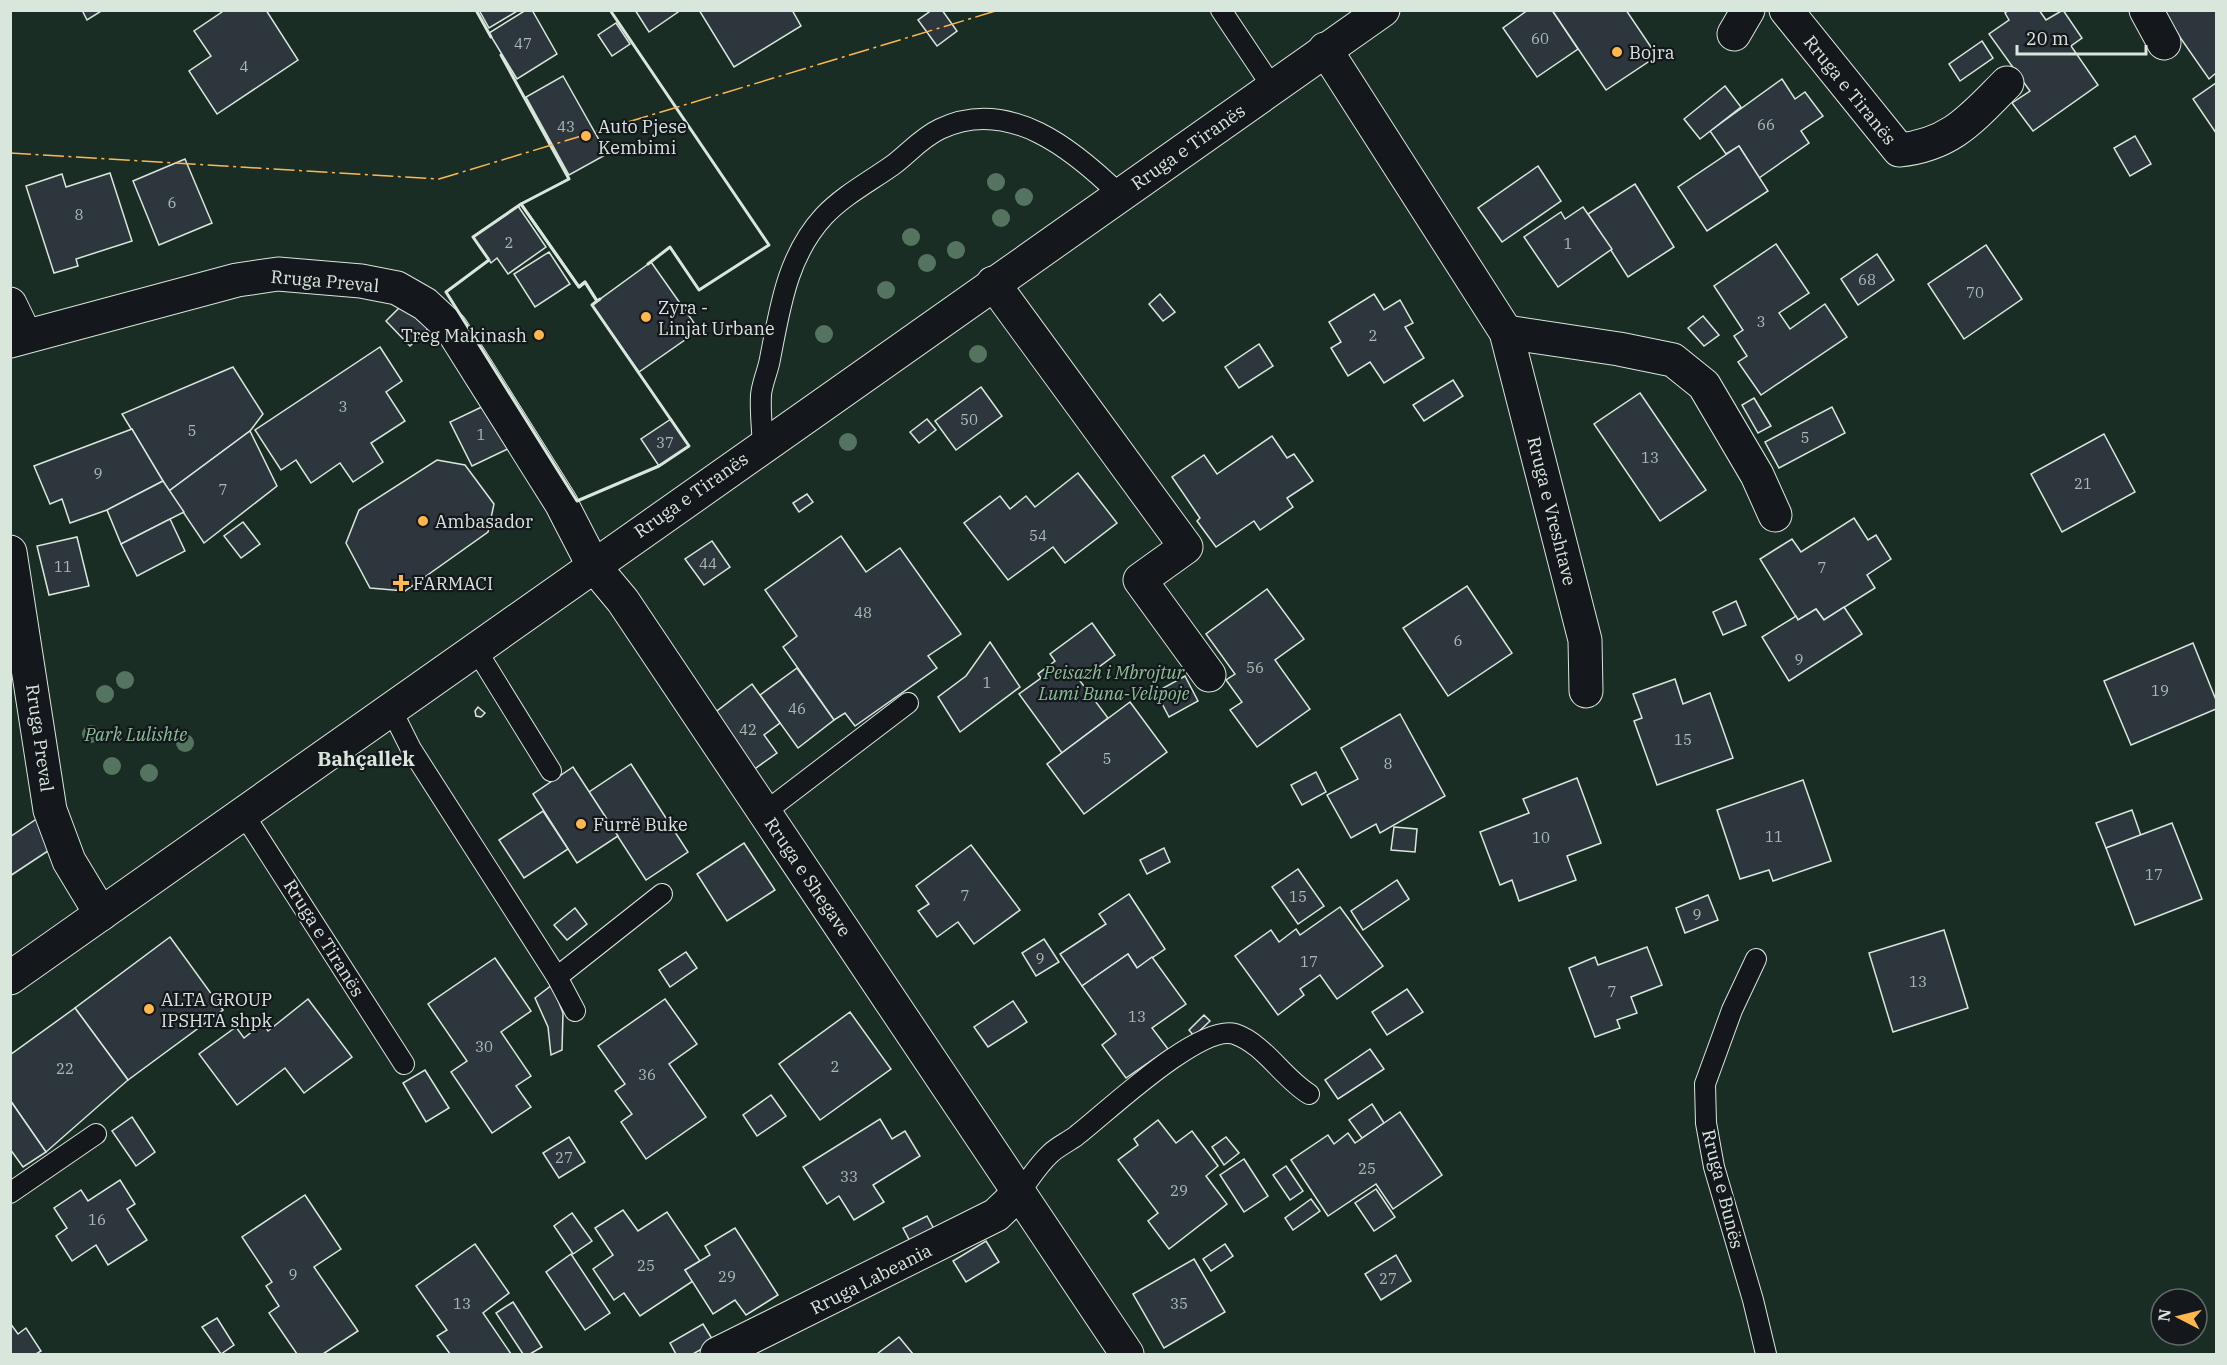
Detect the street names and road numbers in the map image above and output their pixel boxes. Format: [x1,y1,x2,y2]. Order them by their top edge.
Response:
street label: Rruga e Tiranës [1799,31,1901,149]
street label: Rruga e Tiranës [1126,99,1250,195]
street label: Rruga Preval [270,265,380,297]
street label: Rruga e Vreshtave [1522,434,1582,588]
street label: Rruga e Tiranës [629,447,753,543]
street label: Rruga Preval [21,683,59,793]
street label: Rruga e Shegave [760,813,856,941]
street label: Rruga e Tiranës [279,875,369,1001]
street label: Rruga e Bunës [1697,1127,1749,1251]
street label: Rruga Labeania [806,1238,936,1319]

